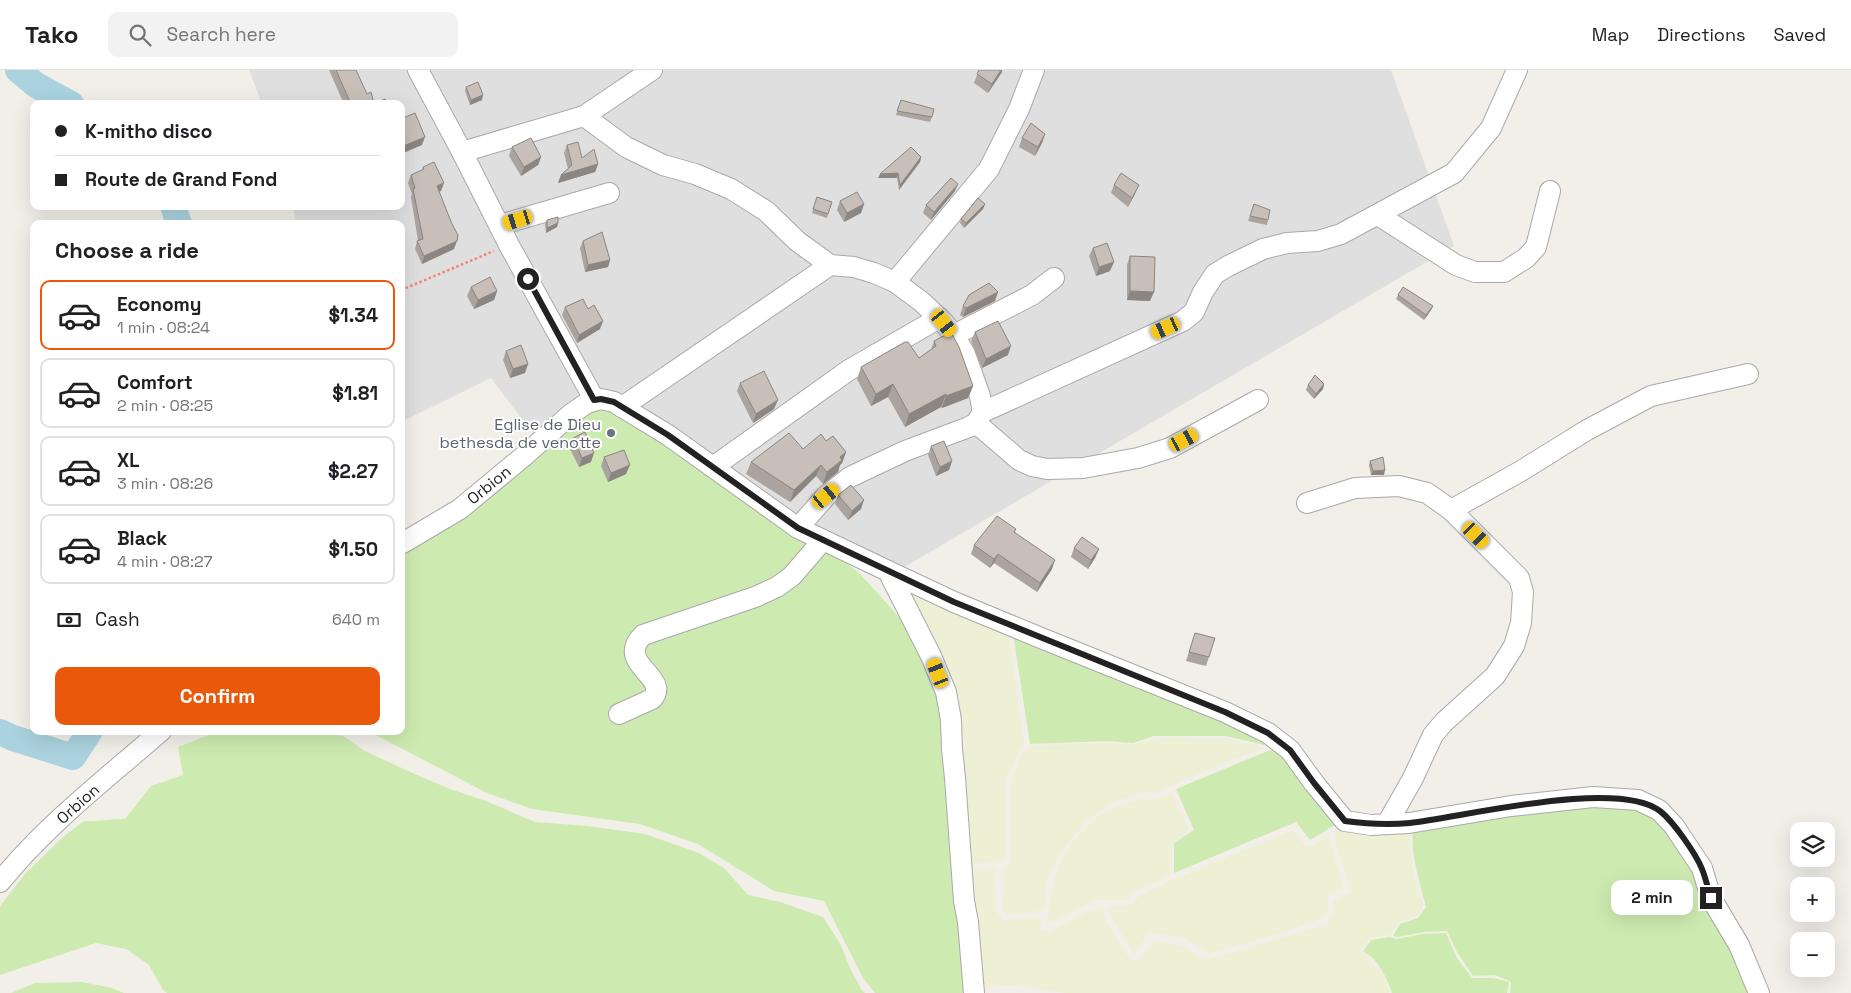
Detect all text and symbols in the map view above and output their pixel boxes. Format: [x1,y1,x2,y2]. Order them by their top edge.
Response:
search box [108,12,458,57]
text: Tako [25,19,78,50]
icon: search [126,21,154,49]
text: Search here [166,22,276,47]
text: Map [1592,23,1629,46]
text: Directions [1657,23,1746,46]
text: Saved [1774,23,1826,46]
text: K-mitho disco [85,119,212,144]
text: Route de Grand Fond [85,167,277,192]
car [501,208,534,232]
text: Choose a ride [55,236,199,264]
route start [517,268,539,290]
text: Economy [117,292,201,317]
icon: car [57,293,102,338]
text: $1.34 [329,303,378,328]
car [928,307,959,339]
car [1149,315,1182,341]
text: 1 min · 08:24 [117,317,210,338]
text: Comfort [117,370,193,395]
icon: car [57,371,102,416]
text: $1.81 [332,381,378,406]
text: 2 min · 08:25 [117,395,213,416]
place label: Eglise de Dieu bethesda de venotte [440,414,601,453]
car [1167,426,1200,454]
marker: Eglise de Dieu bethesda de venotte [605,427,617,439]
text: XL [117,448,140,473]
icon: car [57,449,102,494]
text: $2.27 [328,459,378,484]
street label: Orbion [463,461,515,509]
text: 3 min · 08:26 [117,473,213,494]
car [809,481,842,511]
car [1460,519,1491,551]
text: Black [117,526,167,551]
icon: car [57,527,102,572]
text: $1.50 [329,537,378,562]
text: 4 min · 08:27 [117,551,213,572]
icon: cash [55,606,83,634]
text: Cash [95,607,140,632]
text: 640 m [332,609,380,630]
car [925,656,950,690]
button: Confirm [55,667,380,725]
street label: Orbion [52,779,104,829]
map controls [1790,822,1835,977]
button: layers [1790,822,1835,867]
button: + [1790,877,1835,922]
callout: 2 min [1611,880,1694,916]
text: 2 min [1631,887,1673,908]
route end [1700,887,1722,909]
button: − [1790,932,1835,977]

